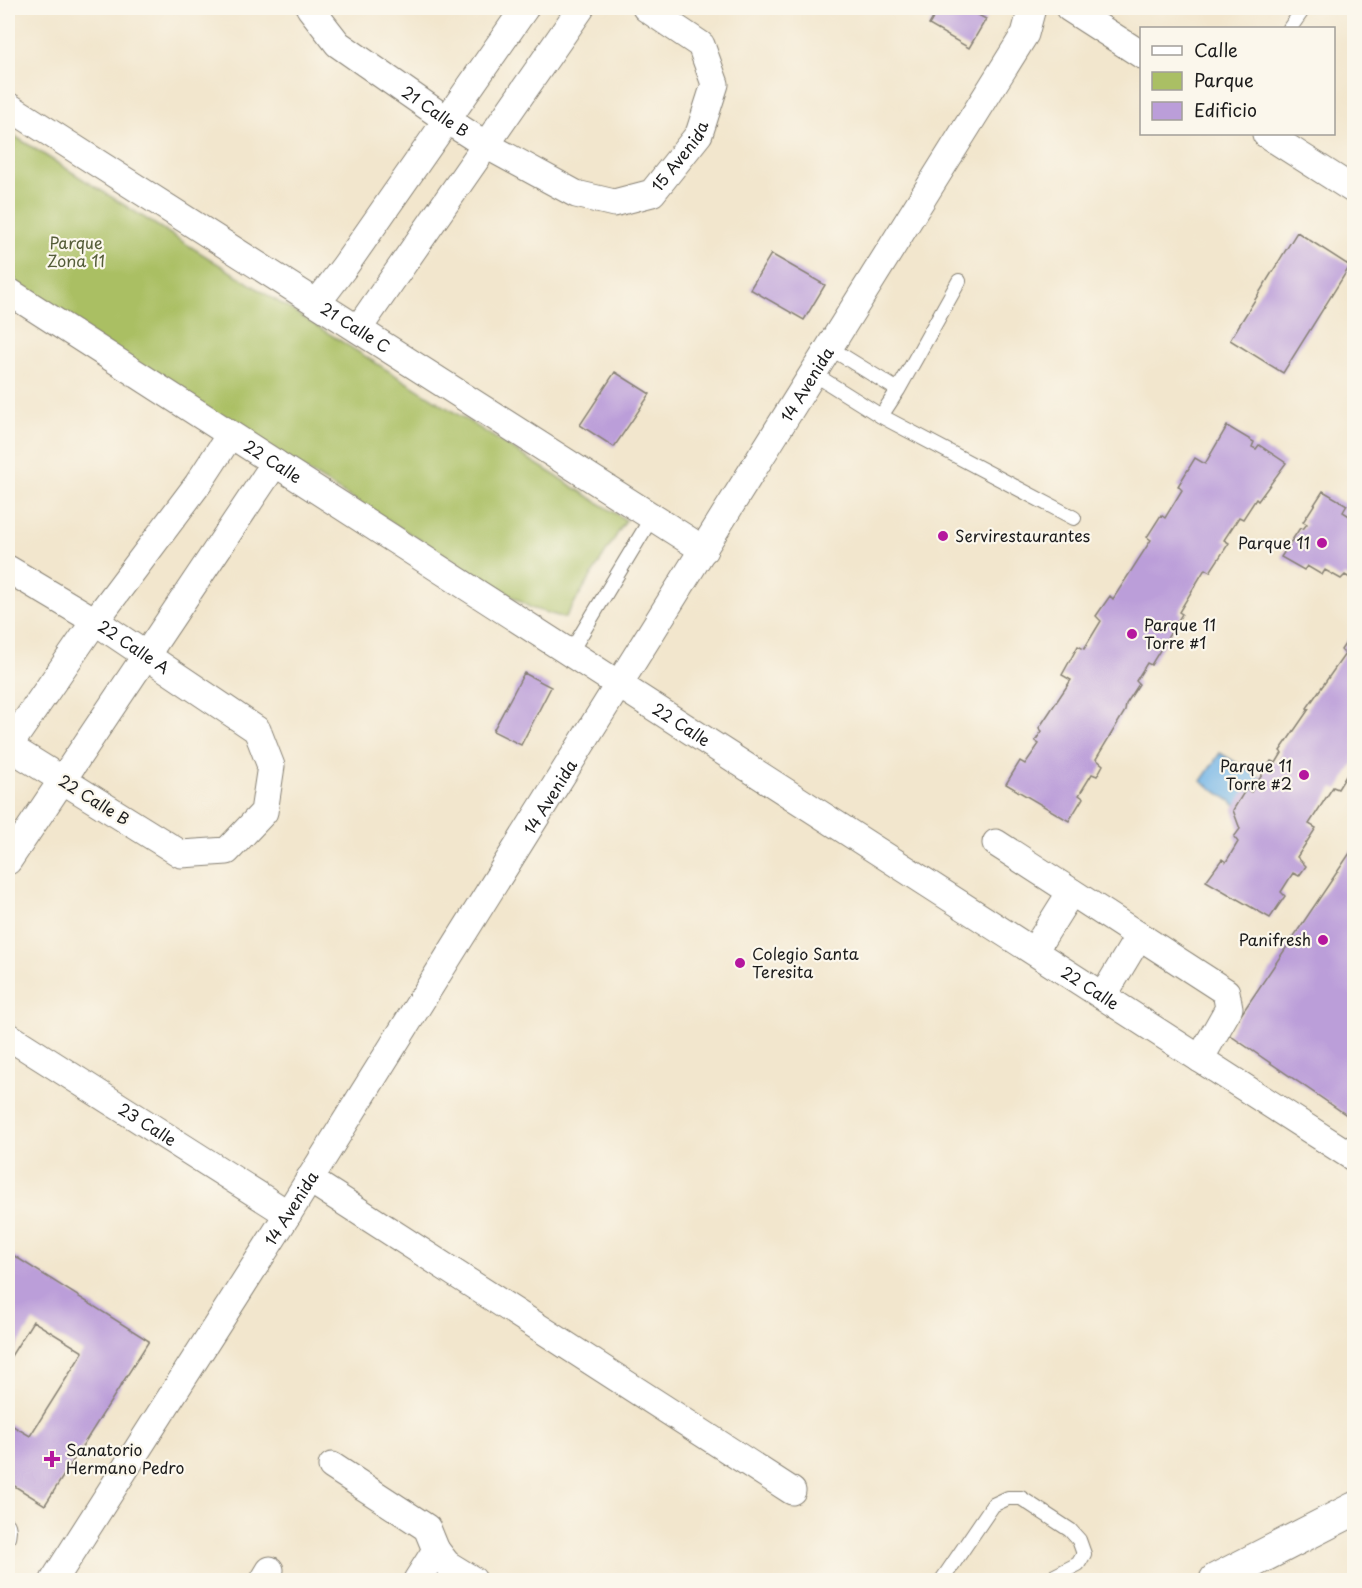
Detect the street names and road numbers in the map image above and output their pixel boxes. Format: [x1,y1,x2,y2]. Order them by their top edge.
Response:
street label: 21 Calle B [397,79,474,142]
street label: 15 Avenida [645,118,713,196]
street label: 21 Calle C [316,296,395,358]
street label: 14 Avenida [774,342,839,426]
street label: 22 Calle [240,433,307,488]
street label: 22 Calle A [94,613,175,679]
street label: 22 Calle [648,696,716,752]
street label: 14 Avenida [517,754,582,839]
street label: 22 Calle B [55,768,135,830]
street label: 22 Calle [1057,960,1124,1015]
street label: 23 Calle [114,1096,182,1151]
street label: 14 Avenida [258,1166,323,1250]

